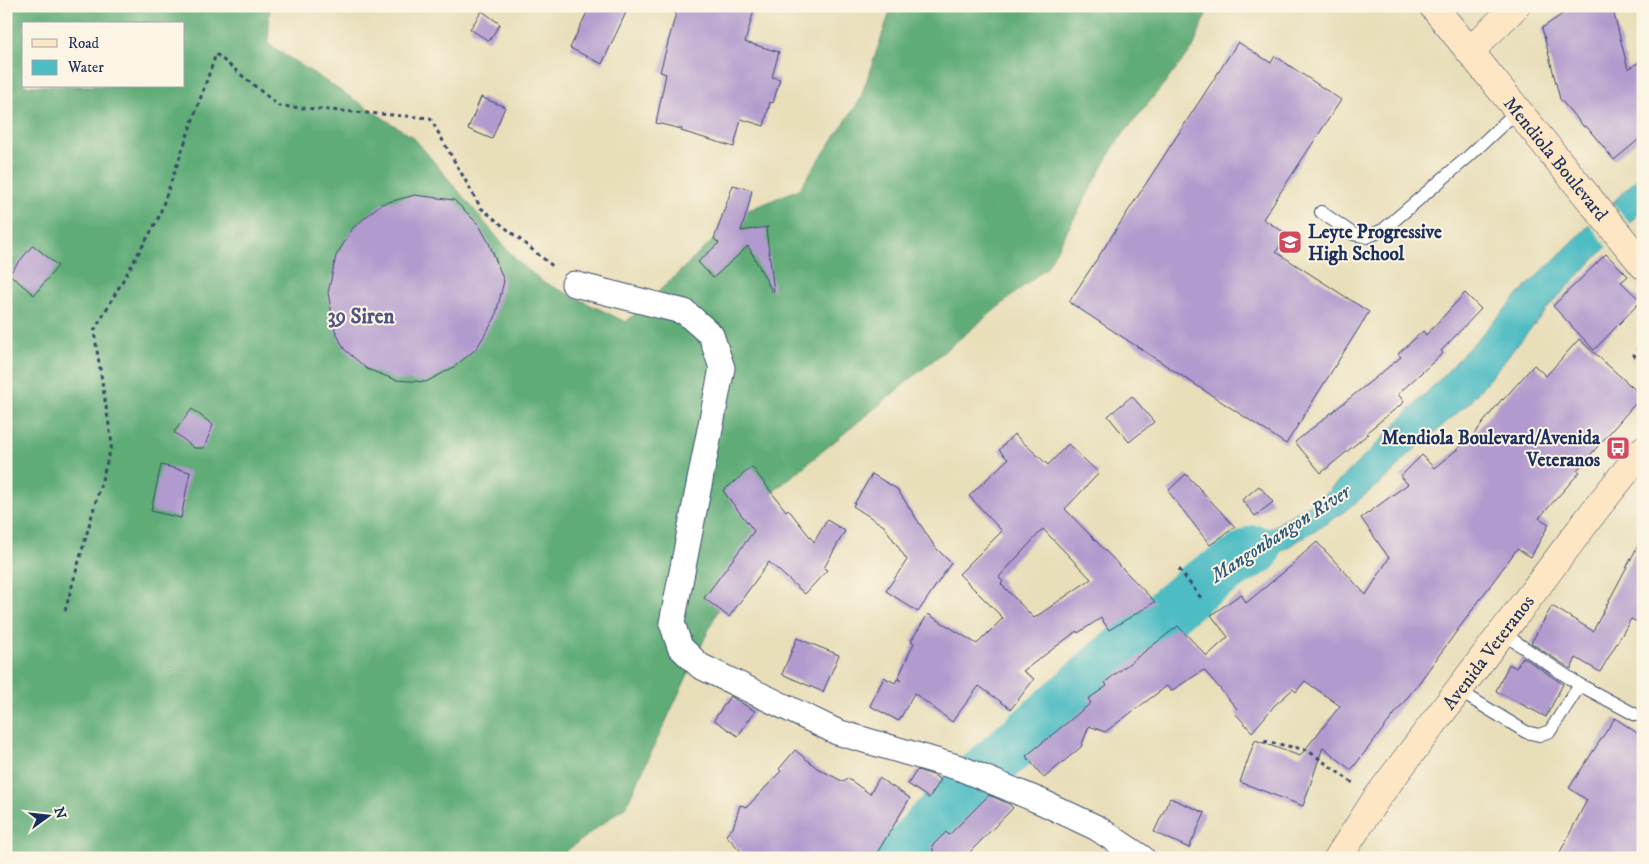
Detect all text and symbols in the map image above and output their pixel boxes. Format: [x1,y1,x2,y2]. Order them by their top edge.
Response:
legend [22,22,185,88]
text: Road [68,34,100,53]
text: Water [67,58,104,77]
street label: Mendiola Boulevard [1498,92,1613,226]
place label: Leyte Progressive High School [1308,221,1442,266]
school or university icon: Leyte Progressive High School [1277,229,1303,255]
district label: 39 Siren [328,304,395,330]
place label: Mendiola Boulevard/Avenida Veteranos [1381,427,1601,472]
bus stop icon: Mendiola Boulevard/Avenida Veteranos [1605,435,1631,461]
water label: Mangonbangon River [1205,479,1357,590]
street label: Avenida Veteranos [1438,591,1540,715]
north arrow [22,792,72,842]
text: N [49,805,70,821]

